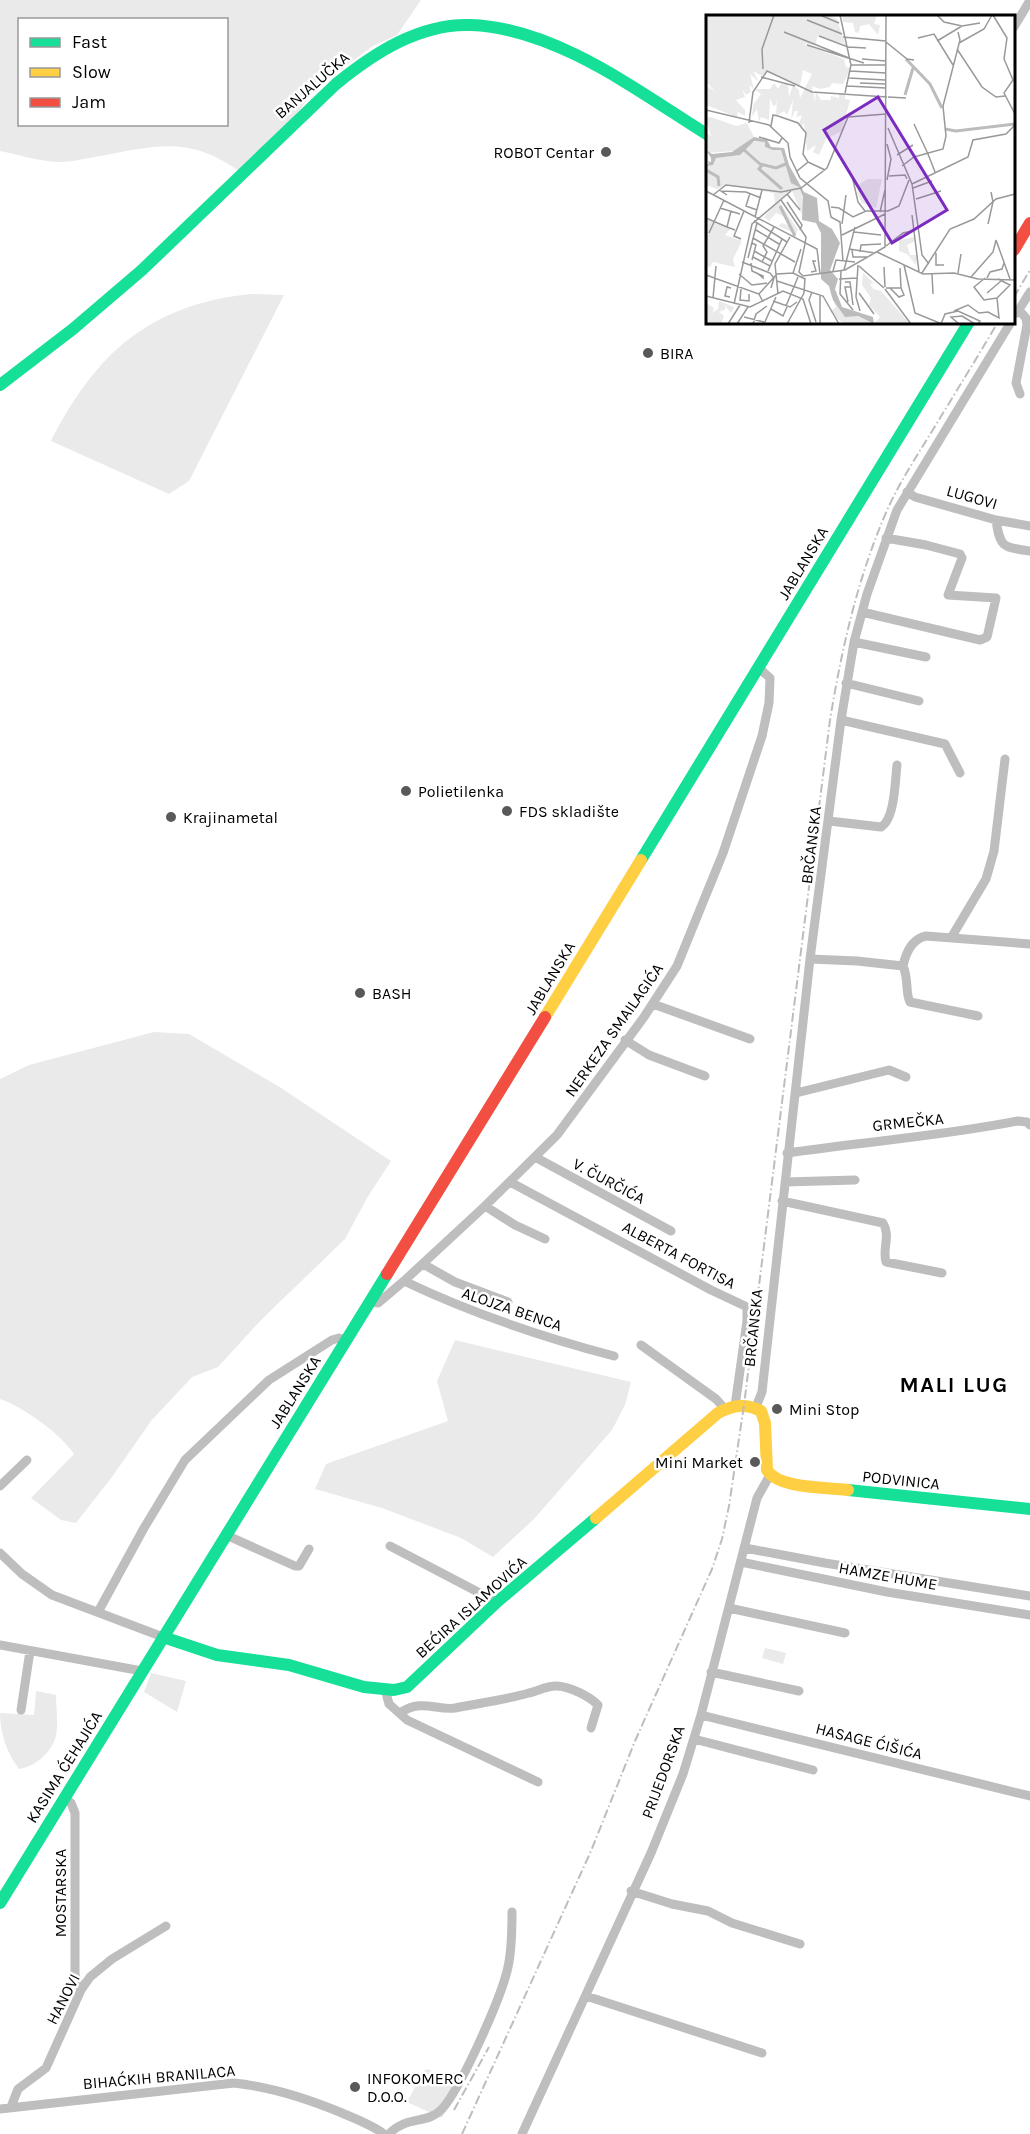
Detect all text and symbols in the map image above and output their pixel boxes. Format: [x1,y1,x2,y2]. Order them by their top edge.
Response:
inset map [706,15,1015,324]
legend [18,18,228,126]
text: Fast [72,31,107,53]
street label: BANJALUČKA [271,48,353,122]
text: Slow [72,61,111,83]
text: Jam [72,91,106,113]
place label: ROBOT Centar [494,143,594,162]
marker: ROBOT Centar [599,145,613,159]
place label: BIRA [660,344,693,363]
marker: BIRA [641,346,655,360]
street label: LUGOVI [944,481,1000,513]
street label: JABLANSKA [774,523,832,603]
place label: Polietilenka [418,782,504,801]
marker: Polietilenka [399,784,413,798]
place label: FDS skladište [519,802,619,821]
marker: FDS skladište [500,804,514,818]
street label: BRČANSKA [797,805,825,885]
place label: Krajinametal [183,808,278,827]
marker: Krajinametal [164,810,178,824]
street label: JABLANSKA [521,938,579,1018]
street label: NERKEZA SMAILAGIĆA [561,960,667,1100]
place label: BASH [372,984,412,1003]
marker: BASH [353,986,367,1000]
street label: GRMEČKA [872,1109,944,1135]
street label: V. ČURČIĆA [570,1154,648,1208]
street label: ALBERTA FORTISA [619,1217,739,1293]
street label: ALOJZA BENCA [459,1283,565,1335]
street label: BRČANSKA [739,1288,767,1368]
street label: JABLANSKA [265,1352,325,1432]
district label: MALI LUG [899,1372,1009,1398]
place label: Mini Stop [789,1400,859,1419]
marker: Mini Stop [770,1402,784,1416]
place label: Mini Market [655,1453,743,1472]
marker: Mini Market [748,1455,762,1469]
street label: PODVINICA [861,1466,941,1494]
street label: BEĆIRA ISLAMOVIĆA [411,1552,531,1662]
street label: HAMZE HUME [837,1558,939,1594]
street label: KASIMA ĆEHAJIĆA [22,1708,106,1826]
street label: HASAGE ĆIŠIĆA [814,1719,924,1763]
street label: PRIJEDORSKA [637,1723,689,1821]
street label: MOSTARSKA [51,1849,70,1937]
street label: HANOVI [42,1970,84,2028]
street label: BIHAĆKIH BRANILACA [82,2061,236,2093]
place label: INFOKOMERC D.O.O. [367,2069,464,2106]
marker: INFOKOMERC D.O.O. [348,2080,362,2094]

